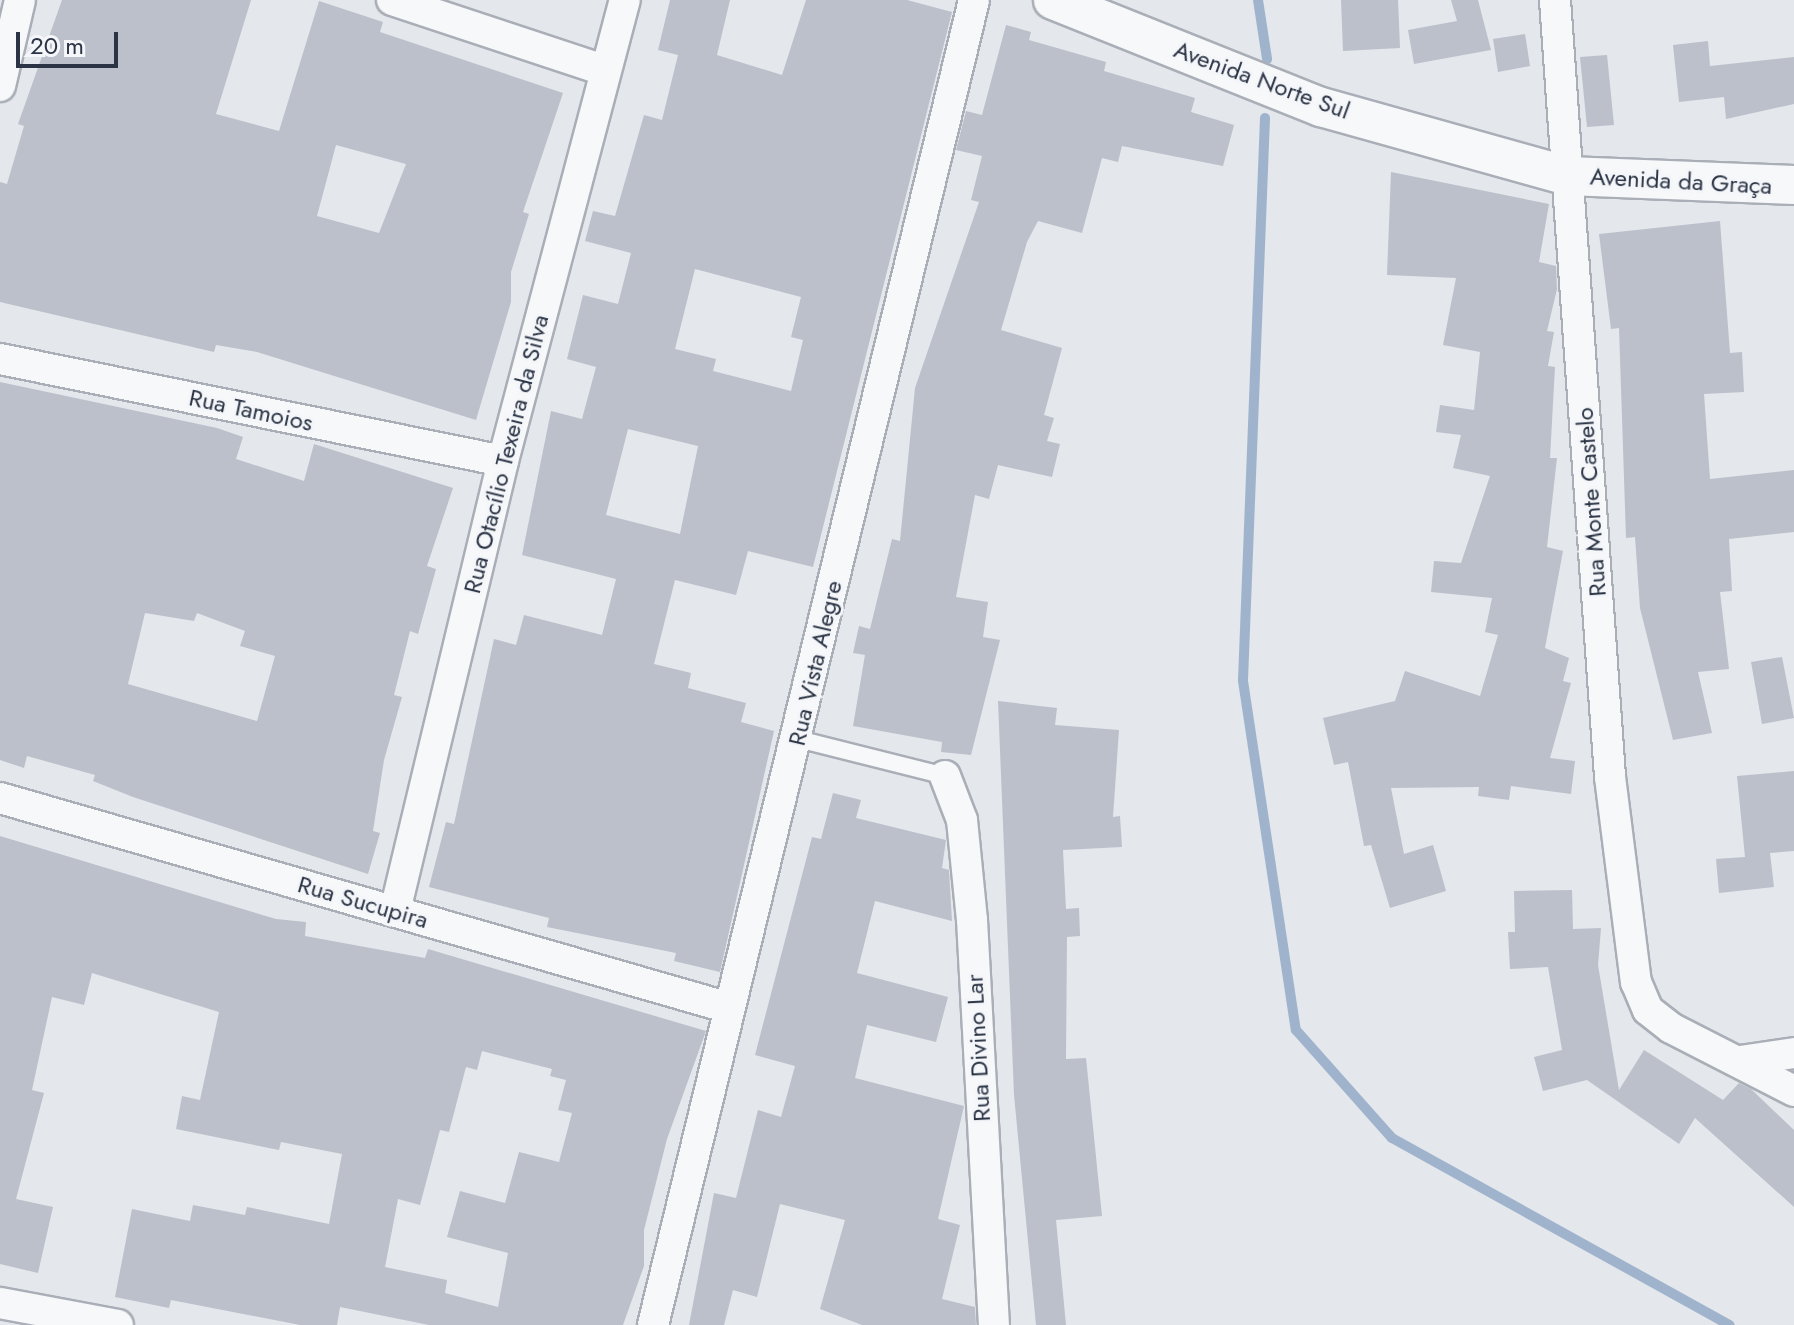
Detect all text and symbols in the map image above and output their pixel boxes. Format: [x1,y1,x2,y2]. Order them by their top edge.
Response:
scale bar [20,16,122,66]
text: 20 m [30,28,84,63]
street label: Avenida Norte Sul [1170,35,1354,125]
street label: Avenida da Graça [1589,162,1773,200]
street label: Rua Otacílio Texeira da Silva [457,312,555,596]
street label: Rua Tamoios [186,383,316,437]
street label: Rua Monte Castelo [1570,406,1612,598]
street label: Rua Vista Alegre [782,578,848,748]
street label: Rua Sucupira [294,870,432,934]
street label: Rua Divino Lar [960,974,996,1122]

